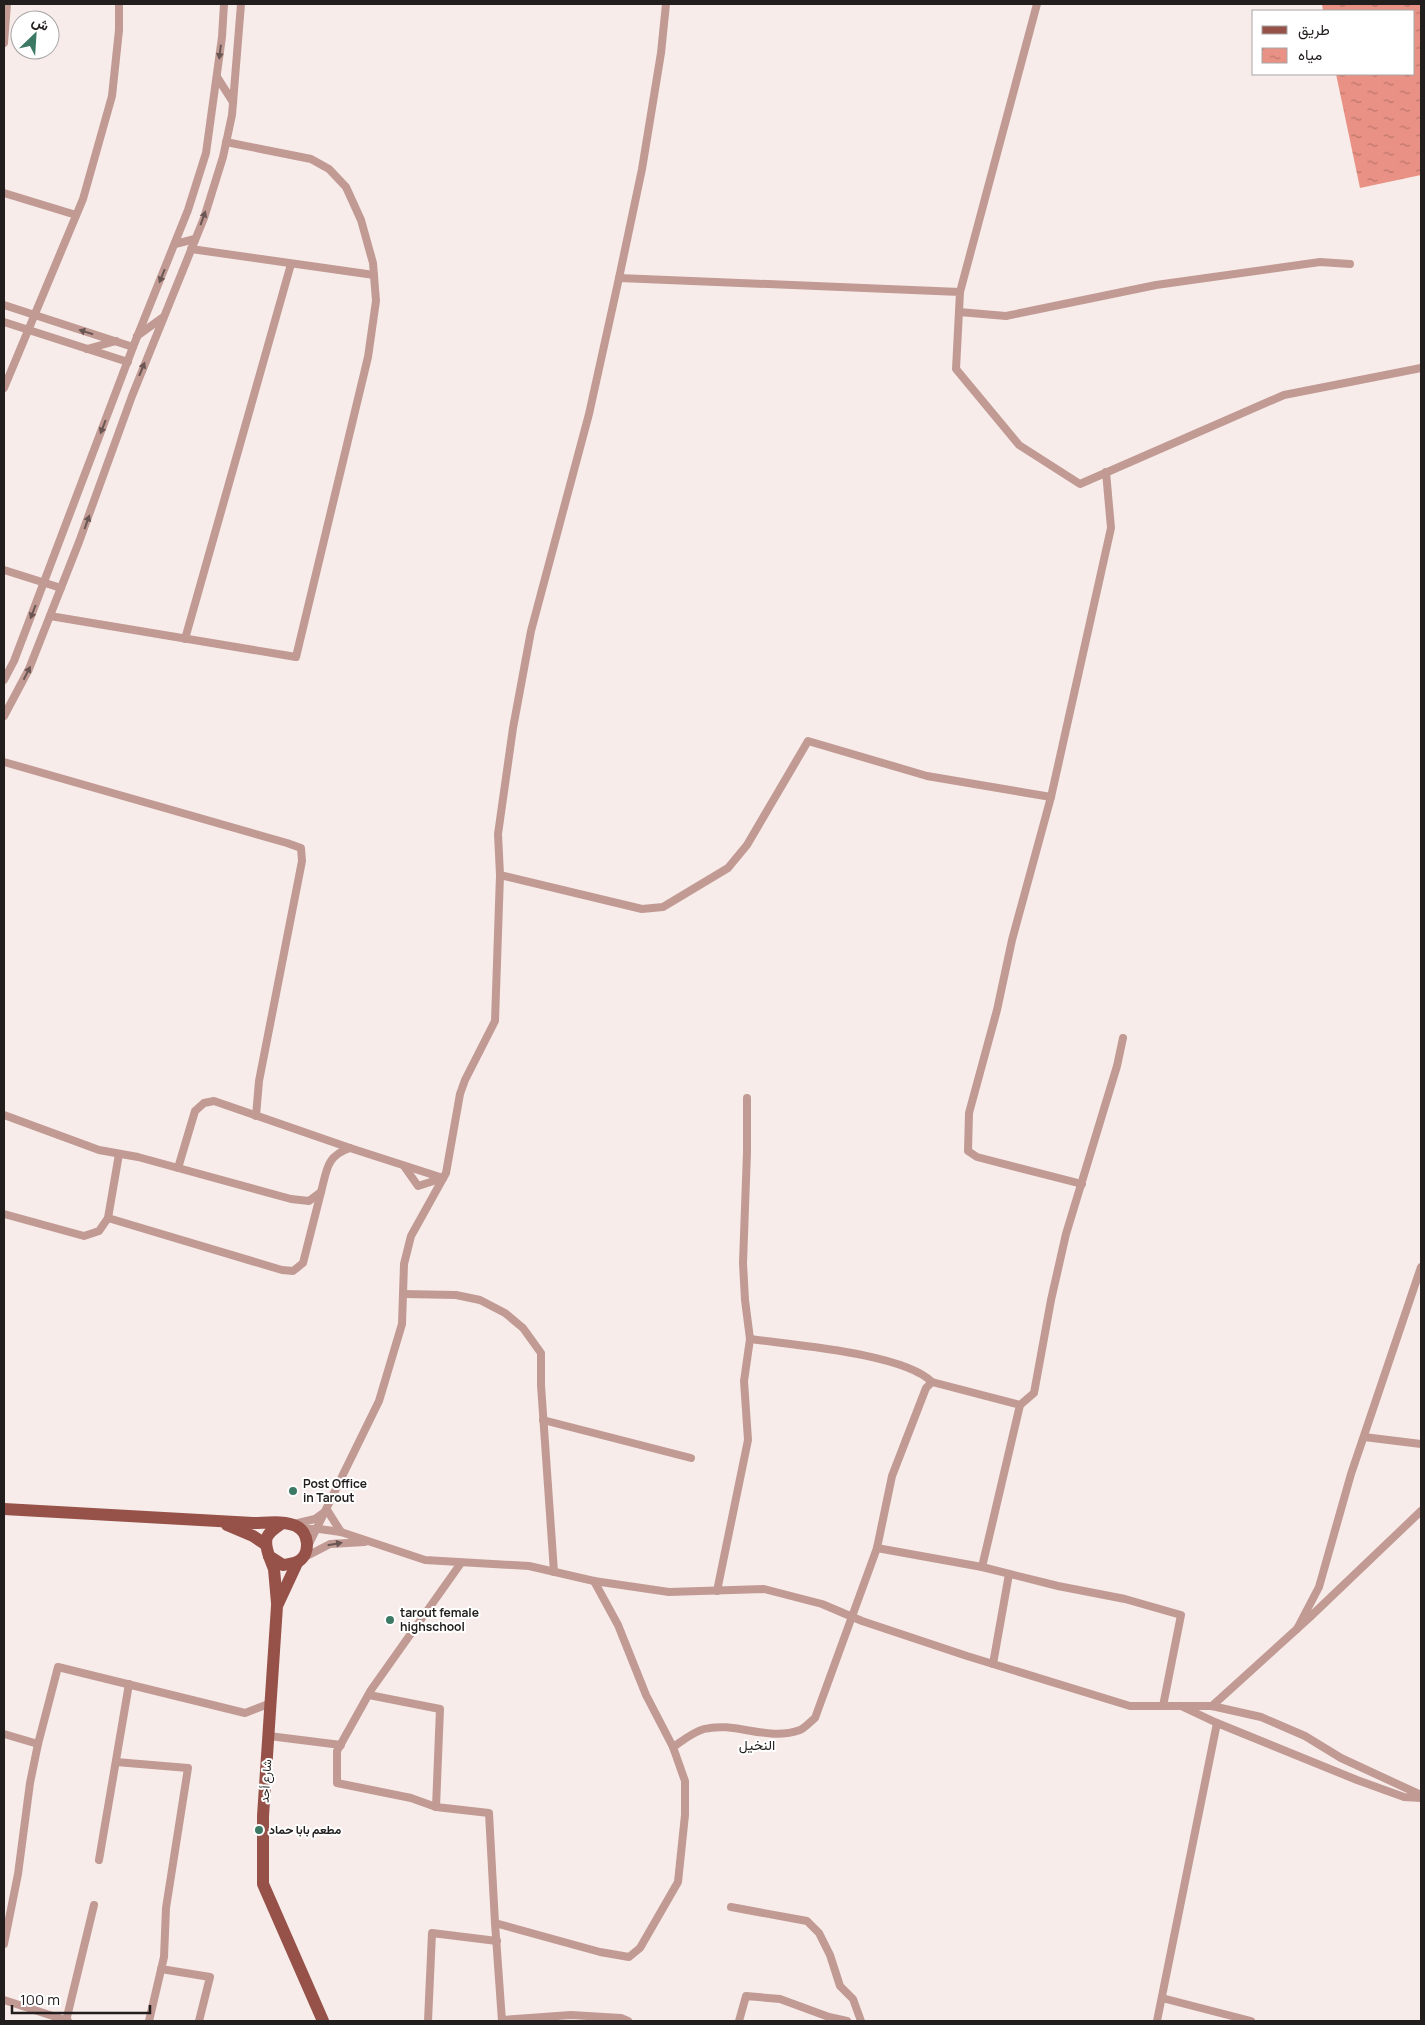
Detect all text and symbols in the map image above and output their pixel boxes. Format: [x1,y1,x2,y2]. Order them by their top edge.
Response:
north arrow [10,10,60,60]
legend [1252,10,1415,75]
text: ش [29,11,53,35]
text: طريق [1298,19,1330,40]
text: مياه [1298,44,1322,65]
one-way arrow [216,45,224,61]
one-way arrow [200,211,207,226]
one-way arrow [157,269,165,283]
one-way arrow [79,327,94,335]
one-way arrow [139,362,147,376]
one-way arrow [99,420,106,435]
one-way arrow [83,514,91,529]
one-way arrow [28,605,36,619]
one-way arrow [23,666,31,680]
place label: Post Office in Tarout [303,1475,367,1506]
marker: Post Office in Tarout [287,1485,299,1497]
one-way arrow [327,1540,343,1548]
place label: tarout female highschool [400,1604,479,1635]
marker: tarout female highschool [384,1614,396,1626]
district label: النخيل [739,1735,775,1754]
street label: شارع أحد [255,1759,277,1803]
place label: مطعم بابا حماد [269,1821,342,1838]
marker: مطعم بابا حماد [253,1824,265,1836]
scale bar [12,1982,150,2014]
text: 100 m [20,1989,60,2010]

